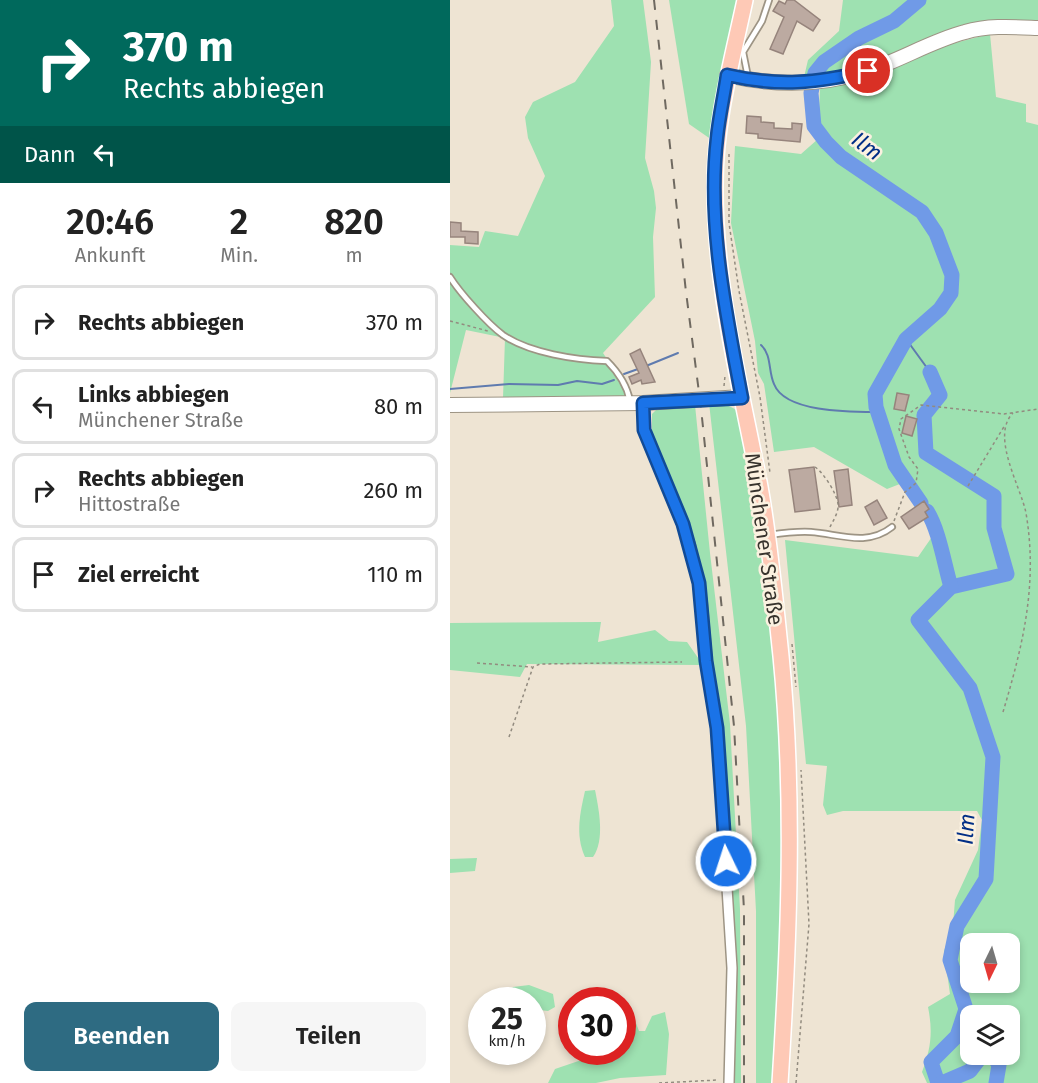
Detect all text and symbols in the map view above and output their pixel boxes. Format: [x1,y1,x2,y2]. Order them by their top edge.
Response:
text: 370 m [123,22,234,72]
icon: right [24,24,102,102]
pin [842,45,893,96]
icon: arrive [851,54,884,87]
text: Rechts abbiegen [123,73,325,105]
water label: Ilm [846,126,888,166]
icon: left [88,138,121,171]
text: Dann [24,141,76,168]
text: 20:46 [66,200,154,244]
text: 2 [230,200,248,244]
text: 820 [324,200,384,244]
text: Ankunft [75,243,145,267]
text: Min. [220,243,258,267]
text: m [345,243,363,267]
icon: right [27,306,60,339]
text: Rechts abbiegen [78,309,244,336]
text: 370 m [366,309,423,336]
text: Links abbiegen [78,381,229,408]
icon: left [27,390,60,423]
text: 80 m [374,393,423,420]
text: Münchener Straße [78,408,244,432]
street label: Münchener Straße [739,451,789,627]
text: Rechts abbiegen [78,465,244,492]
icon: right [27,474,60,507]
text: 260 m [363,477,423,504]
text: Hittostraße [78,492,180,516]
icon: arrive [27,558,60,591]
text: Ziel erreicht [78,561,199,588]
text: 110 m [367,561,423,588]
water label: Ilm [951,812,981,846]
position arrow [694,829,758,893]
north arrow [960,933,1020,993]
map controls [960,933,1020,1065]
speed limit sign: 30 [558,987,636,1065]
text: 25 [491,1001,523,1037]
button: Beenden [24,1002,219,1071]
button: Teilen [231,1002,426,1071]
button: layers [960,1005,1020,1065]
text: km/h [488,1032,526,1050]

